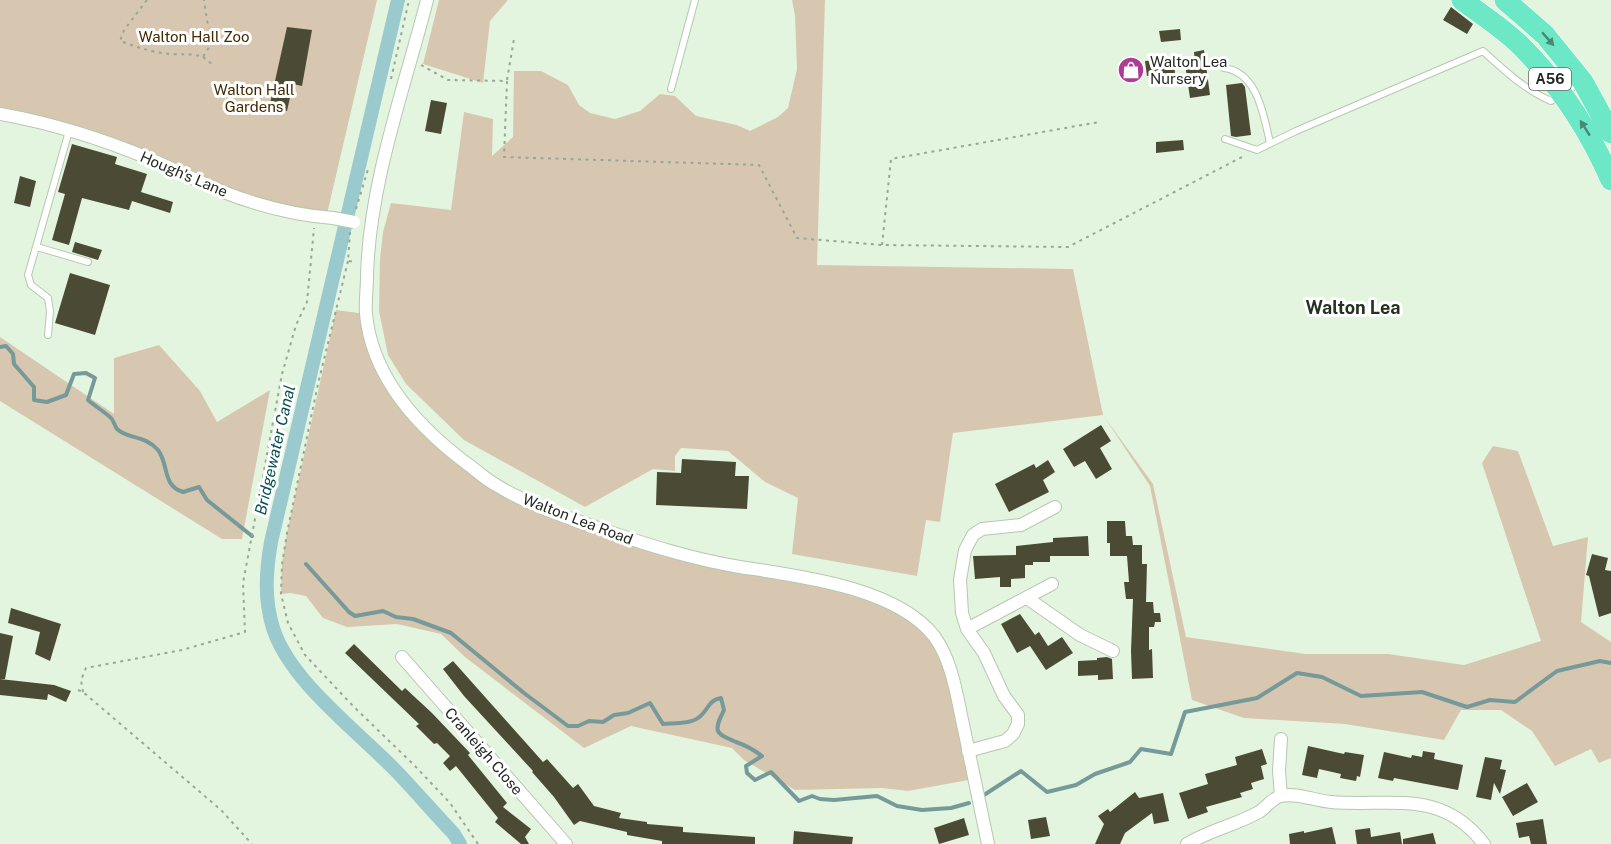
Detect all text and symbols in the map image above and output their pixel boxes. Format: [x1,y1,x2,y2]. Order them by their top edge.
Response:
park label: Walton Hall Zoo [139,28,249,45]
one-way arrow [1541,32,1555,47]
place label: Walton Lea Nursery [1150,53,1227,87]
shop icon: Walton Lea Nursery [1116,55,1146,85]
road number: A56 [1529,68,1571,90]
park label: Walton Hall Gardens [214,81,294,115]
one-way arrow [1579,120,1590,136]
street label: Hough's Lane [138,148,230,200]
district label: Walton Lea [1306,297,1401,318]
water label: Bridgewater Canal [251,383,299,517]
street label: Walton Lea Road [521,490,635,548]
street label: Cranleigh Close [442,704,526,798]

